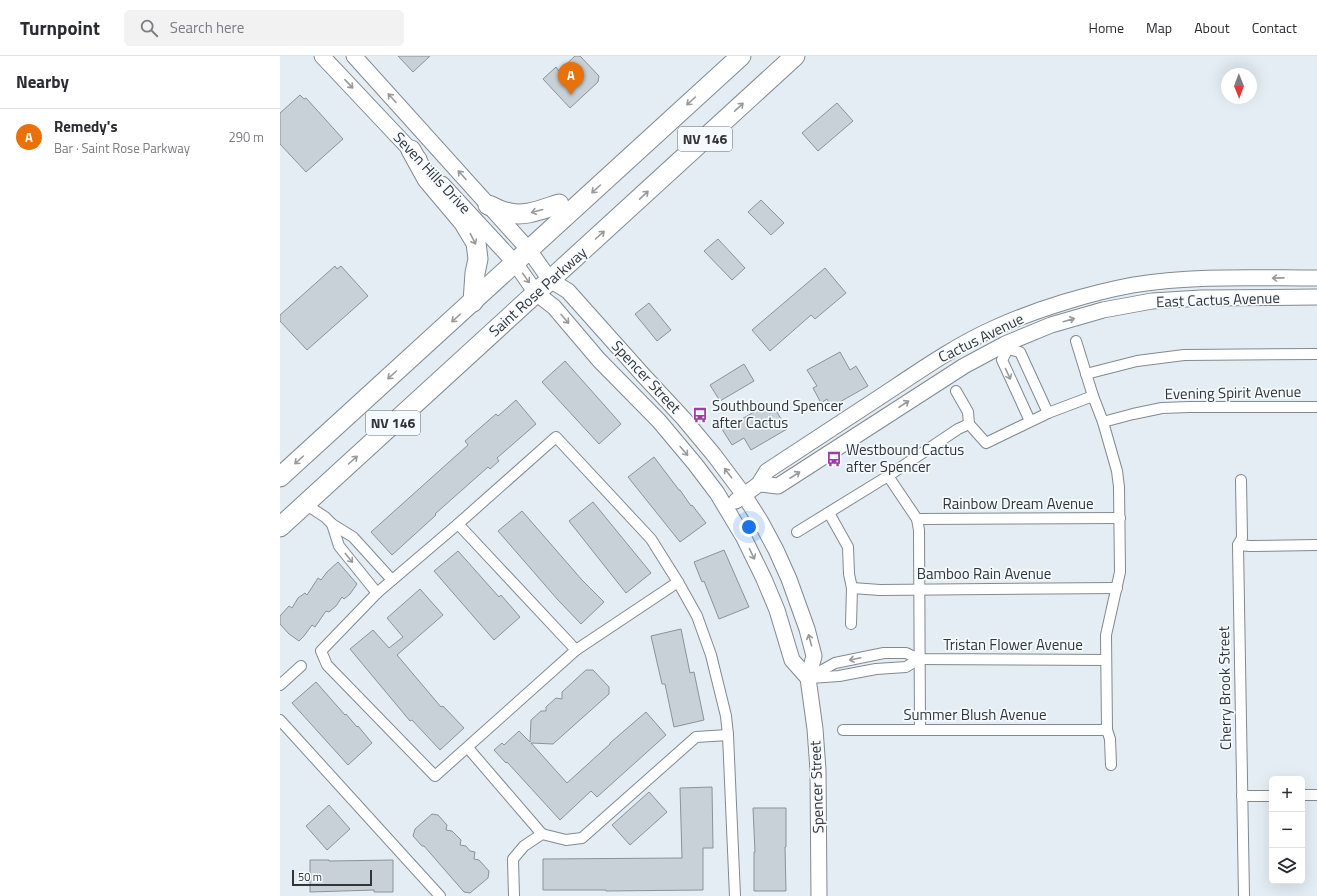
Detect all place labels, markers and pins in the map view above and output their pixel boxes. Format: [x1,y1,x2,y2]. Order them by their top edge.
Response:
pin: A [558,62,584,95]
place label: Southbound Spencer after Cactus [712,394,843,434]
bus stop icon: Southbound Spencer after Cactus [691,406,709,424]
place label: Westbound Cactus after Spencer [846,438,964,478]
bus stop icon: Westbound Cactus after Spencer [825,450,843,468]

